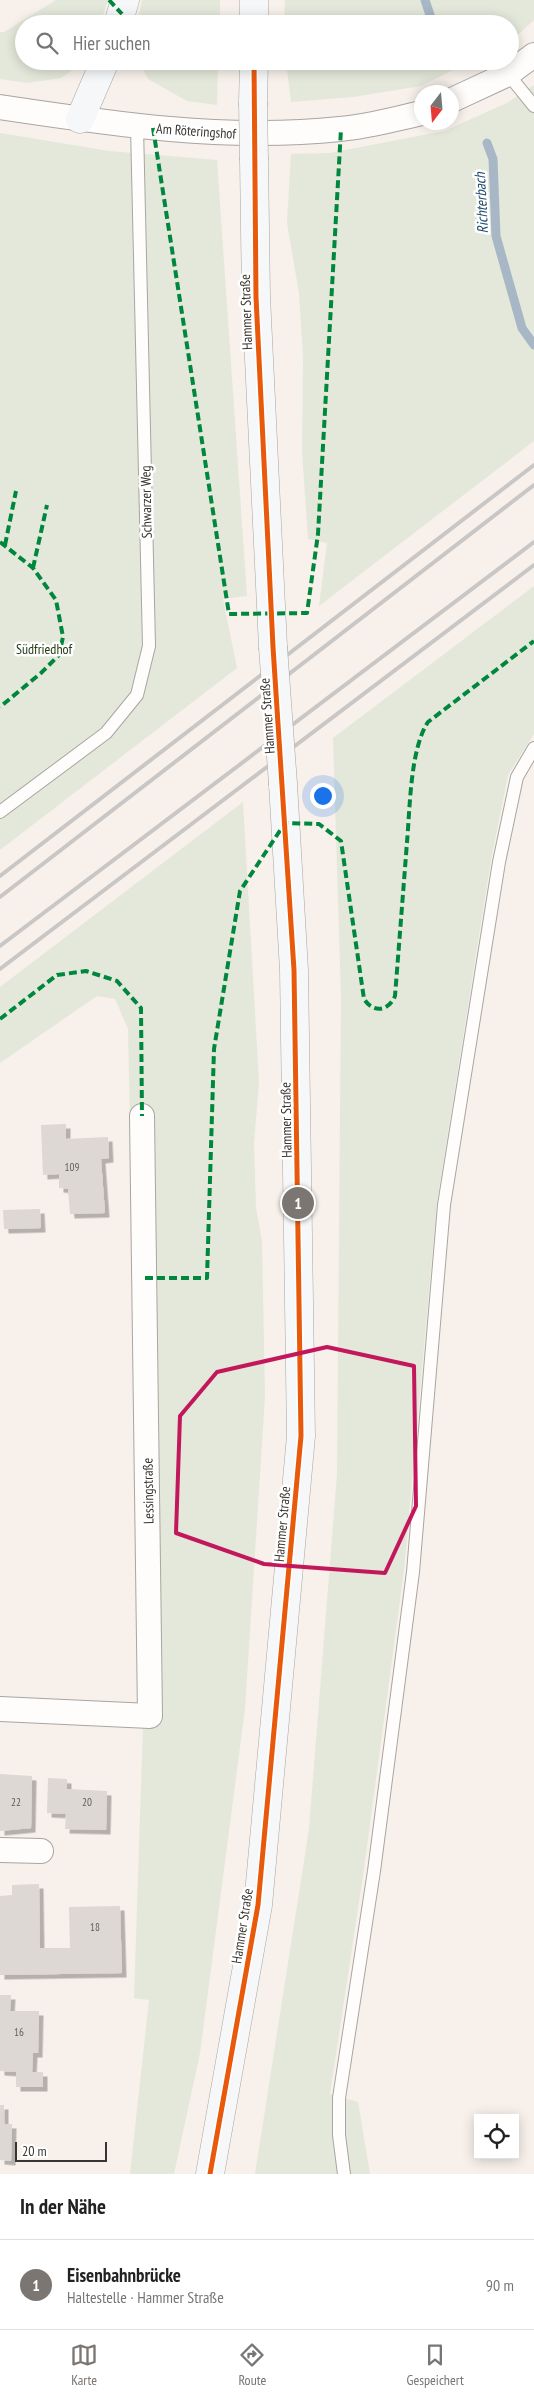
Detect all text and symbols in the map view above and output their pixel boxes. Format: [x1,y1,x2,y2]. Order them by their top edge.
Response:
search box [15,15,519,70]
icon: search [33,29,61,57]
text: Hier suchen [73,31,150,55]
north arrow [414,85,459,130]
street label: Am Röteringshof [156,119,237,143]
water label: Richterbach [470,171,492,234]
street label: Hammer Straße [236,274,256,350]
street label: Schwarzer Weg [136,465,156,539]
park label: Südfriedhof [16,640,72,658]
street label: Hammer Straße [255,677,279,754]
your location [310,783,336,809]
street label: Hammer Straße [276,1082,296,1158]
house number: 109 [65,1160,79,1174]
pin: 1 [282,1184,314,1222]
street label: Lessingstraße [138,1457,158,1524]
street label: Hammer Straße [270,1485,294,1563]
house number: 22 [11,1795,21,1809]
house number: 20 [82,1795,92,1809]
street label: Hammer Straße [227,1887,257,1965]
house number: 18 [90,1920,100,1934]
house number: 16 [14,2025,24,2039]
map controls [474,2114,519,2159]
button: locate [474,2114,519,2159]
scale bar [15,2139,108,2162]
text: 20 m [22,2142,47,2160]
text: In der Nähe [20,2193,106,2220]
text: Eisenbahnbrücke [67,2263,181,2287]
text: 1 [32,2275,40,2295]
text: 90 m [486,2275,514,2295]
text: Haltestelle · Hammer Straße [67,2287,224,2307]
tab: Karte [70,2341,98,2389]
tab: Route [238,2341,266,2389]
tab: Gespeichert [407,2341,464,2389]

